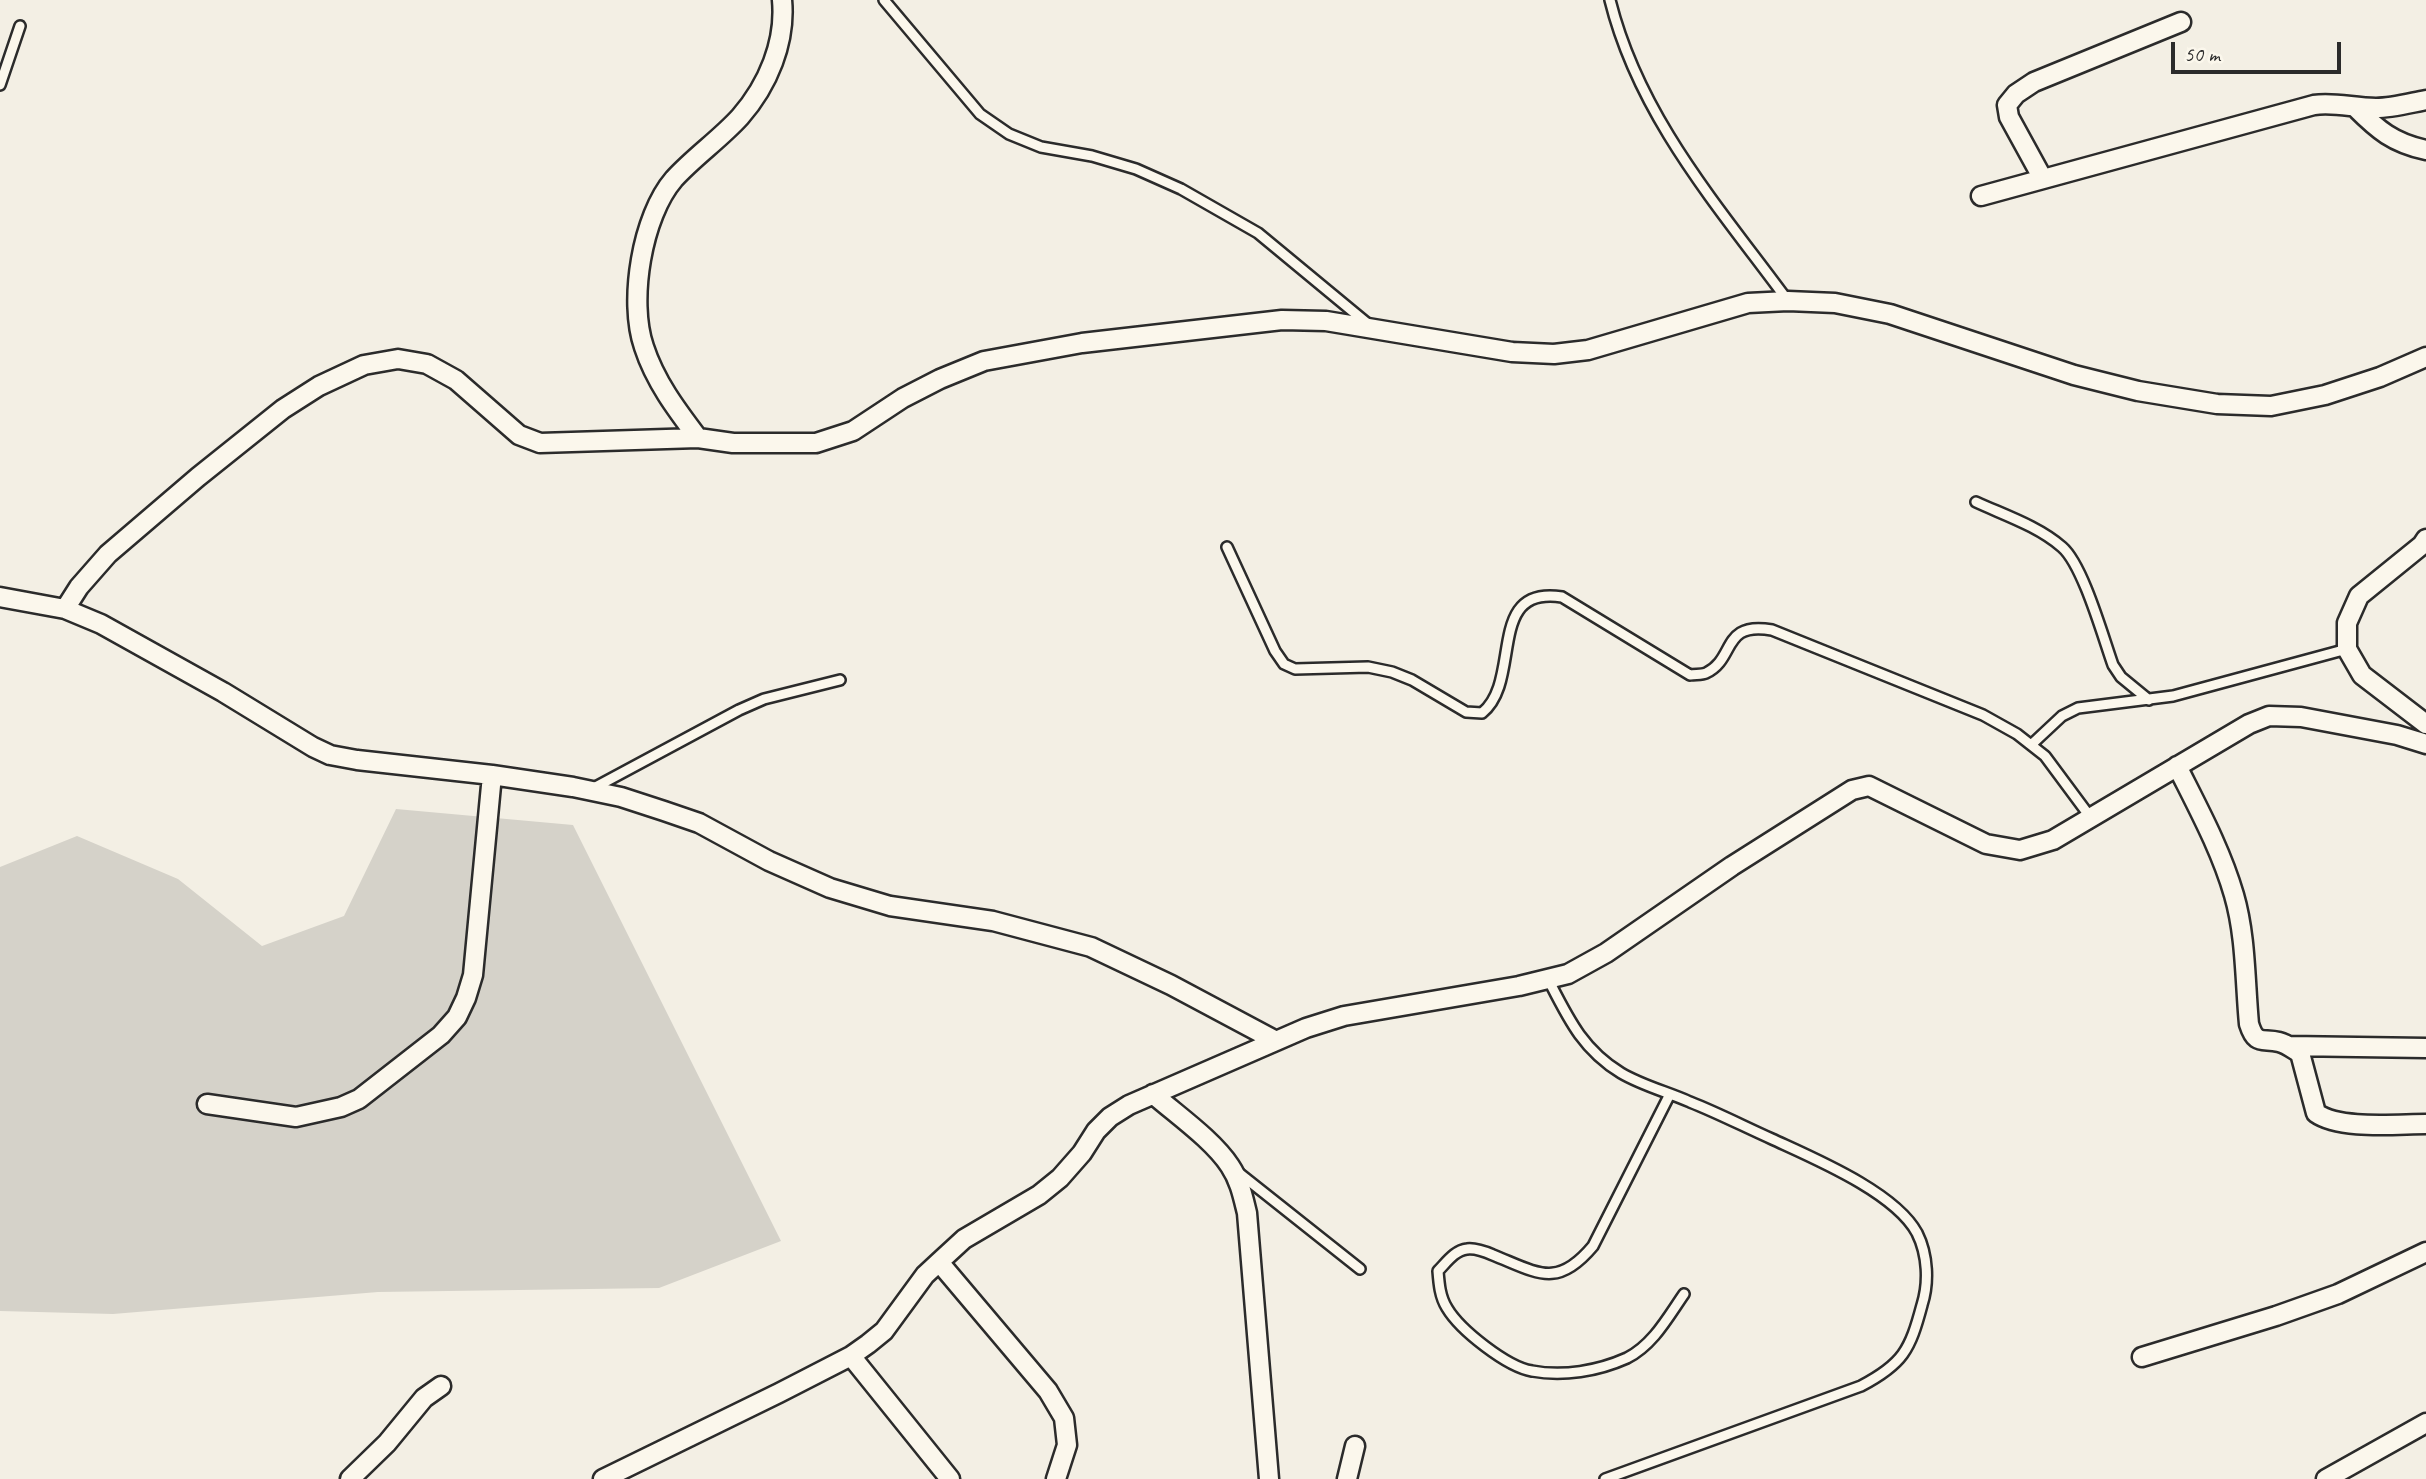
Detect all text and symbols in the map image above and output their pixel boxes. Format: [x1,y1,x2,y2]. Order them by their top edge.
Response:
scale bar [2174,28,2344,72]
text: 50 m [2184,41,2220,67]

